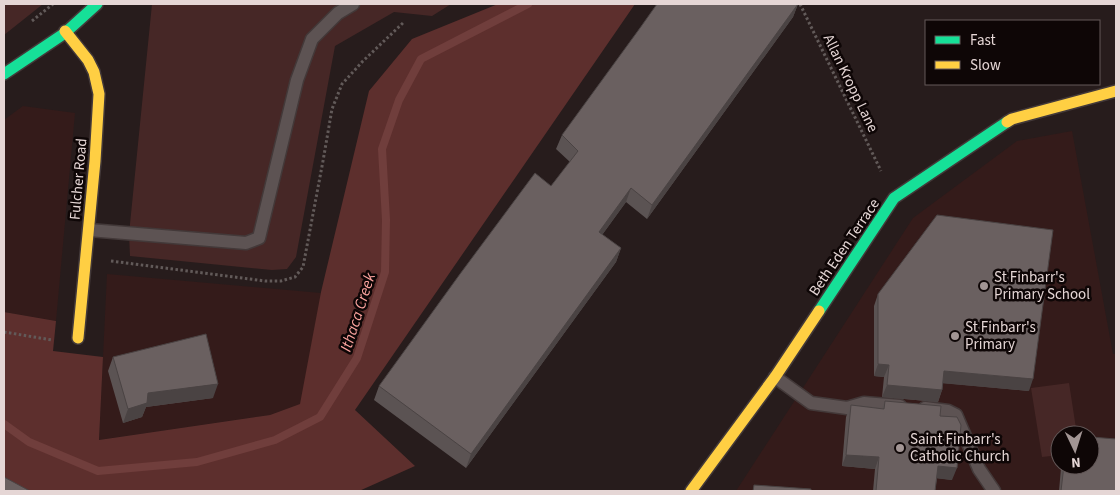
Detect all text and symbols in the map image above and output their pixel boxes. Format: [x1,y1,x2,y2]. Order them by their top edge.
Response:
legend [925,20,1100,85]
text: Fast [970,30,996,51]
street label: Allan Kropp Lane [818,31,883,136]
text: Slow [970,55,1001,76]
street label: Fulcher Road [64,137,93,221]
street label: Beth Eden Terrace [804,195,885,300]
place label: St Finbarr's Primary School [994,267,1090,305]
water label: Ithaca Creek [335,270,381,355]
marker: St Finbarr's Primary School [978,280,990,292]
place label: St Finbarr's Primary [965,317,1036,355]
marker: St Finbarr's Primary [949,330,961,342]
north arrow [1050,425,1100,475]
place label: Saint Finbarr's Catholic Church [910,429,1010,467]
marker: Saint Finbarr's Catholic Church [894,442,906,454]
text: N [1070,452,1081,472]

